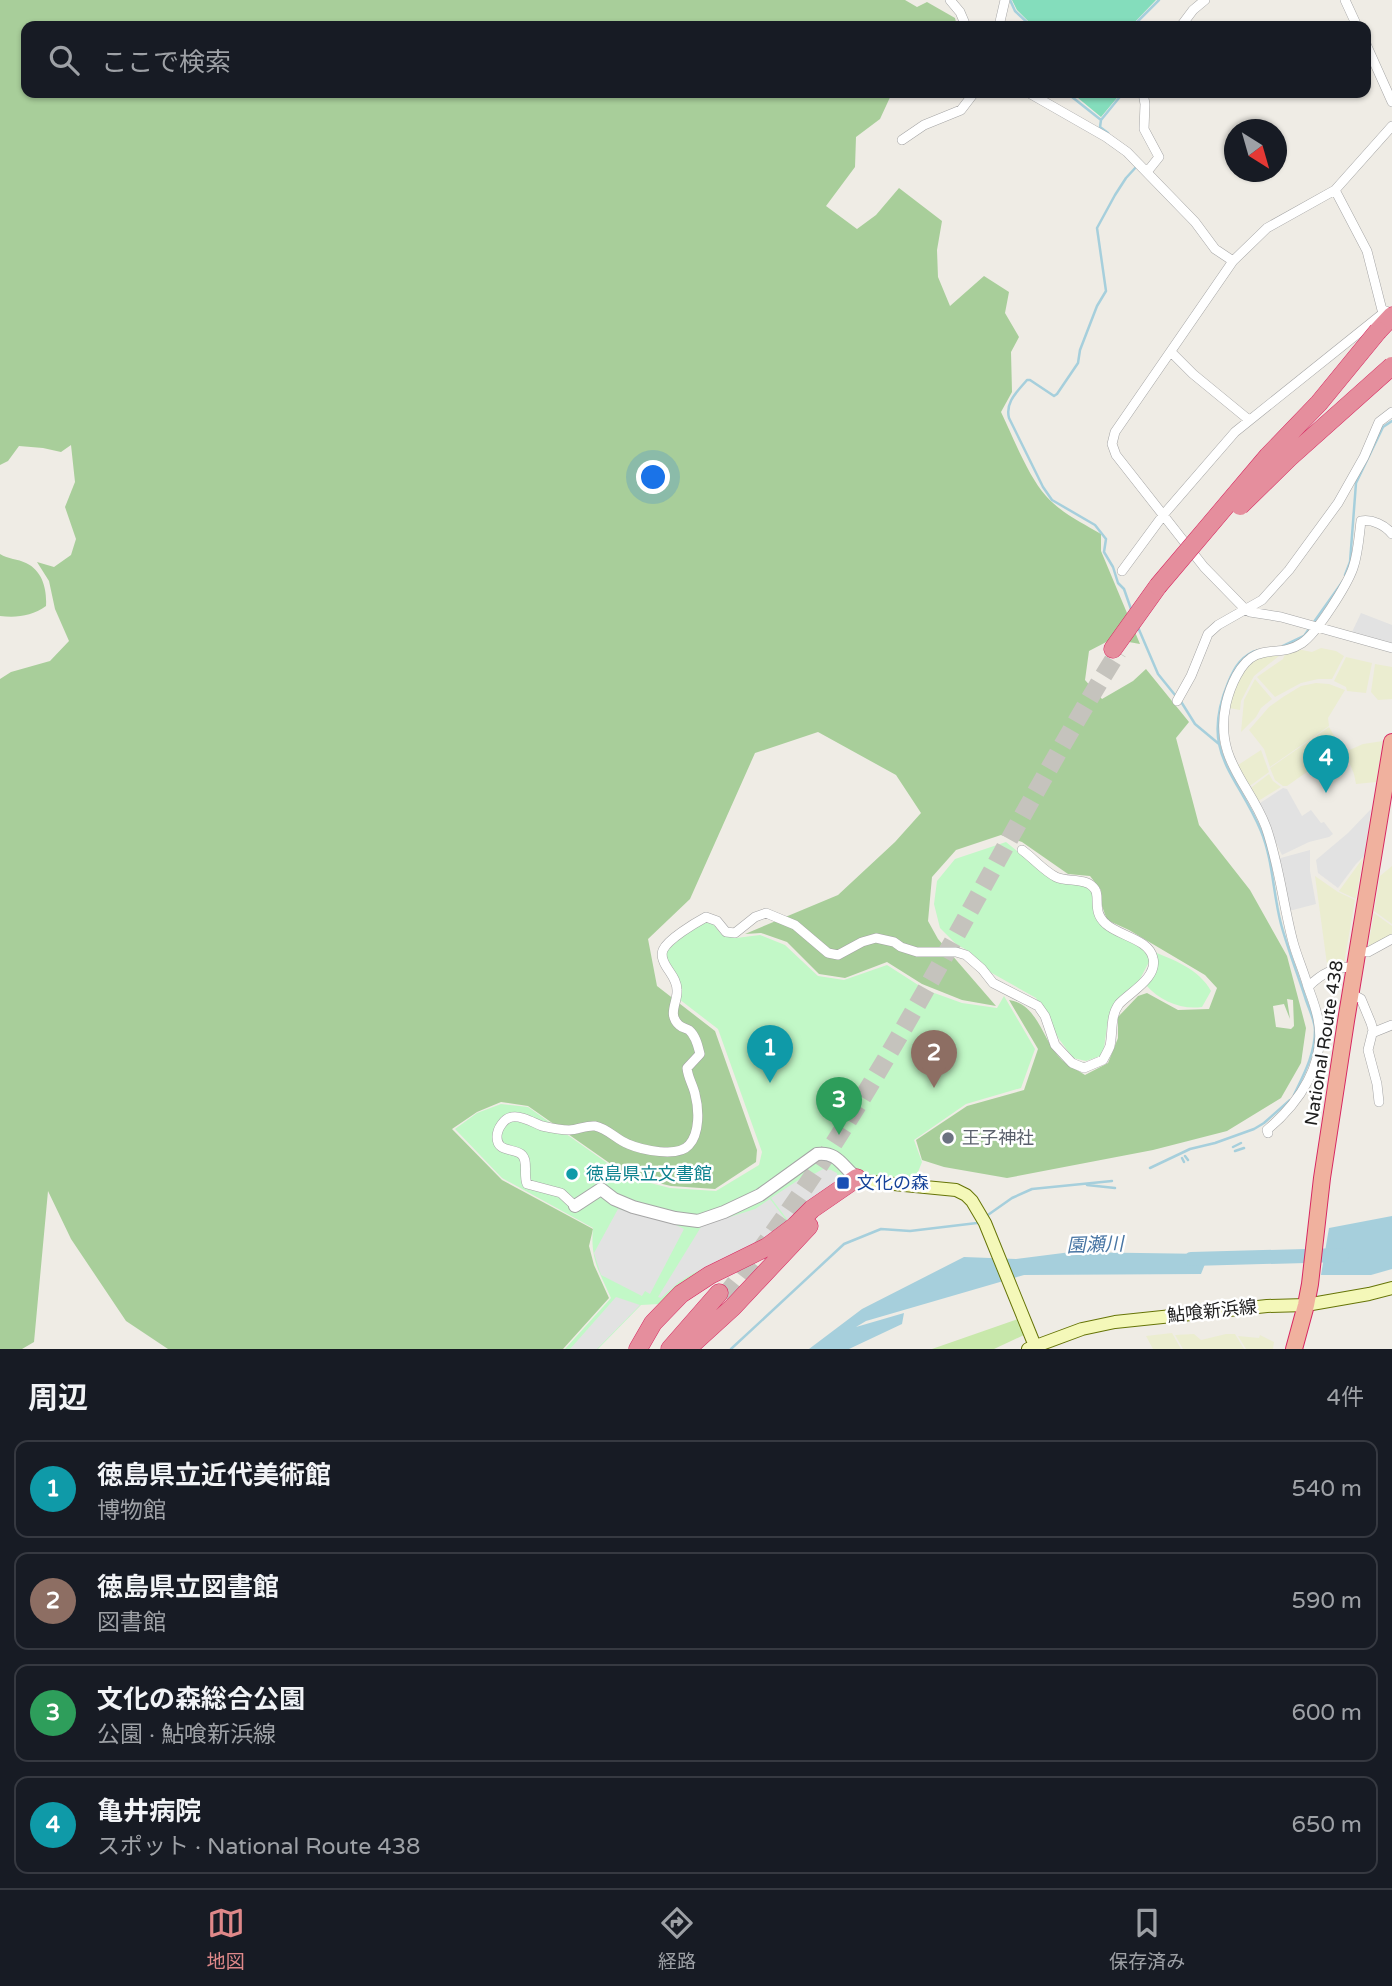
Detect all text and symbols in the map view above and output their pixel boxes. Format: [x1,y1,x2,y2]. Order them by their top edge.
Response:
search box [21,21,1371,98]
icon: search [45,41,83,79]
text: ここで検索 [101,47,231,78]
north arrow [1224,119,1287,182]
your location [636,460,670,494]
pin: 4 [1303,735,1349,793]
street label: National Route 438 [1300,959,1348,1127]
pin: 1 [747,1025,793,1083]
pin: 2 [911,1030,957,1088]
pin: 3 [816,1077,862,1135]
place label: 王子神社 [962,1127,1034,1149]
marker: 王子神社 [940,1130,956,1146]
place label: 徳島県立文書館 [586,1163,712,1185]
marker: 徳島県立文書館 [564,1166,580,1182]
place label: 文化の森 [857,1172,929,1194]
marker: 文化の森 [835,1175,851,1191]
water label: 園瀬川 [1066,1233,1126,1257]
street label: 鮎喰新浜線 [1166,1295,1258,1327]
text: 周辺 [28,1380,88,1417]
text: 4件 [1327,1384,1364,1412]
text: 徳島県立近代美術館 [97,1460,331,1491]
text: 1 [46,1475,60,1503]
text: 540 m [1292,1475,1362,1503]
text: 博物館 [97,1497,166,1525]
text: 徳島県立図書館 [97,1572,279,1603]
text: 2 [46,1587,60,1615]
text: 590 m [1292,1587,1362,1615]
text: 図書館 [97,1609,166,1637]
text: 文化の森総合公園 [97,1684,305,1715]
text: 3 [46,1699,60,1727]
text: 600 m [1292,1699,1362,1727]
text: 公園 · 鮎喰新浜線 [97,1721,276,1749]
text: 亀井病院 [97,1796,201,1827]
text: 4 [46,1811,60,1839]
text: 650 m [1292,1811,1362,1839]
text: スポット · National Route 438 [97,1833,421,1861]
tab: 地図 [207,1904,245,1973]
tab: 経路 [658,1904,696,1973]
tab: 保存済み [1109,1904,1185,1973]

